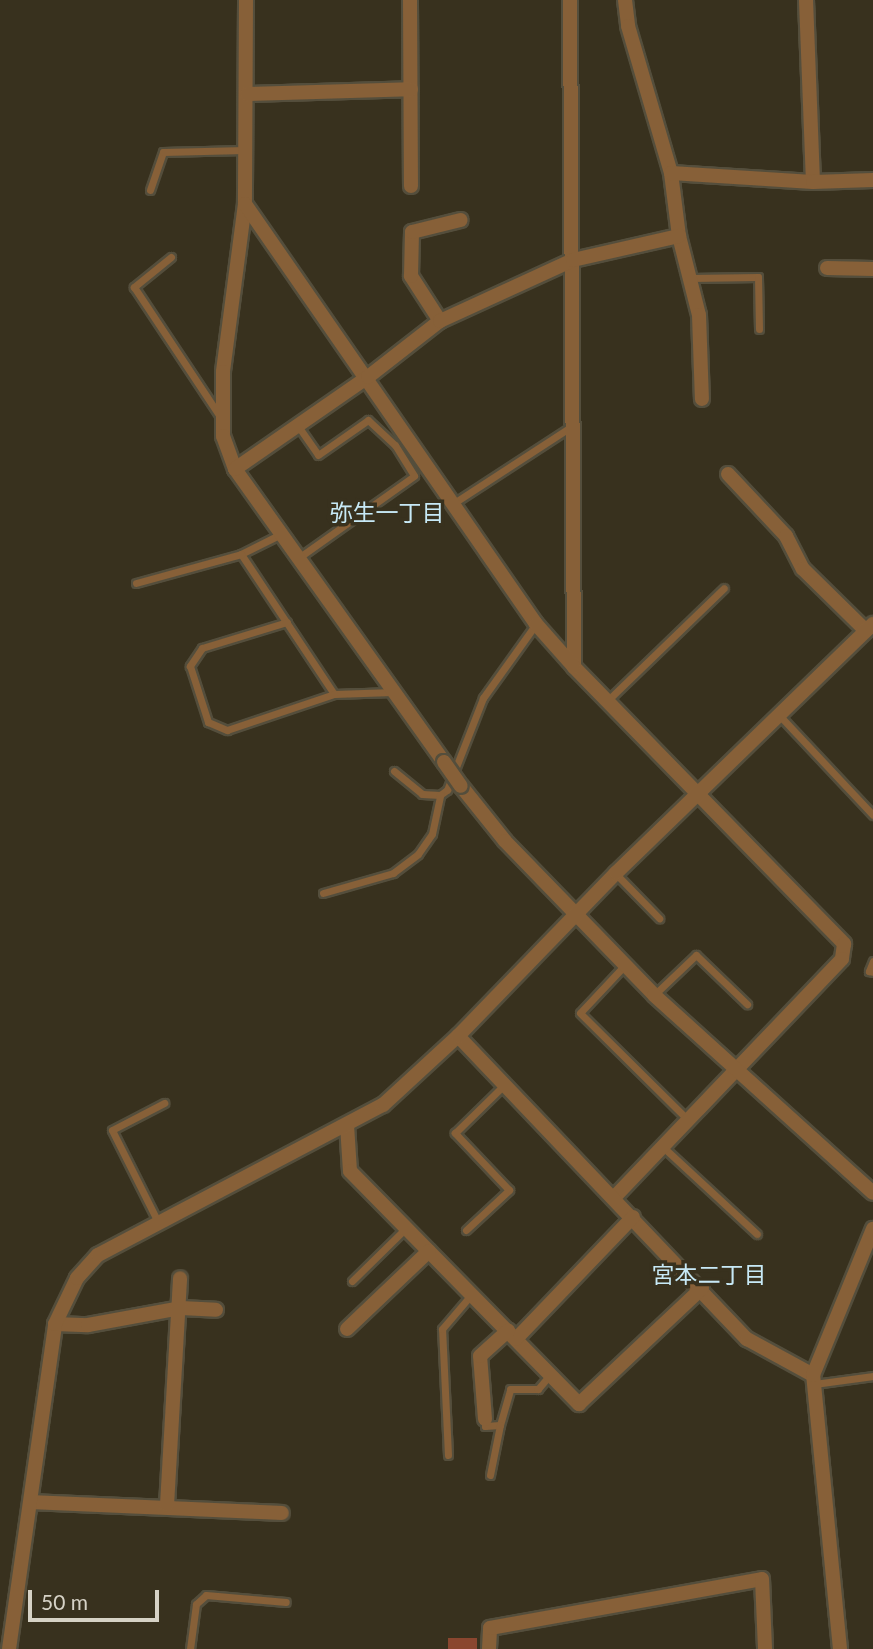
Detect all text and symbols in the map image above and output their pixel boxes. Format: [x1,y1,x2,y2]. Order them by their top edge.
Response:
district label: 弥生一丁目 [330,498,444,526]
district label: 宮本二丁目 [652,1260,766,1288]
scale bar [32,1576,163,1620]
text: 50 m [41,1589,88,1614]

